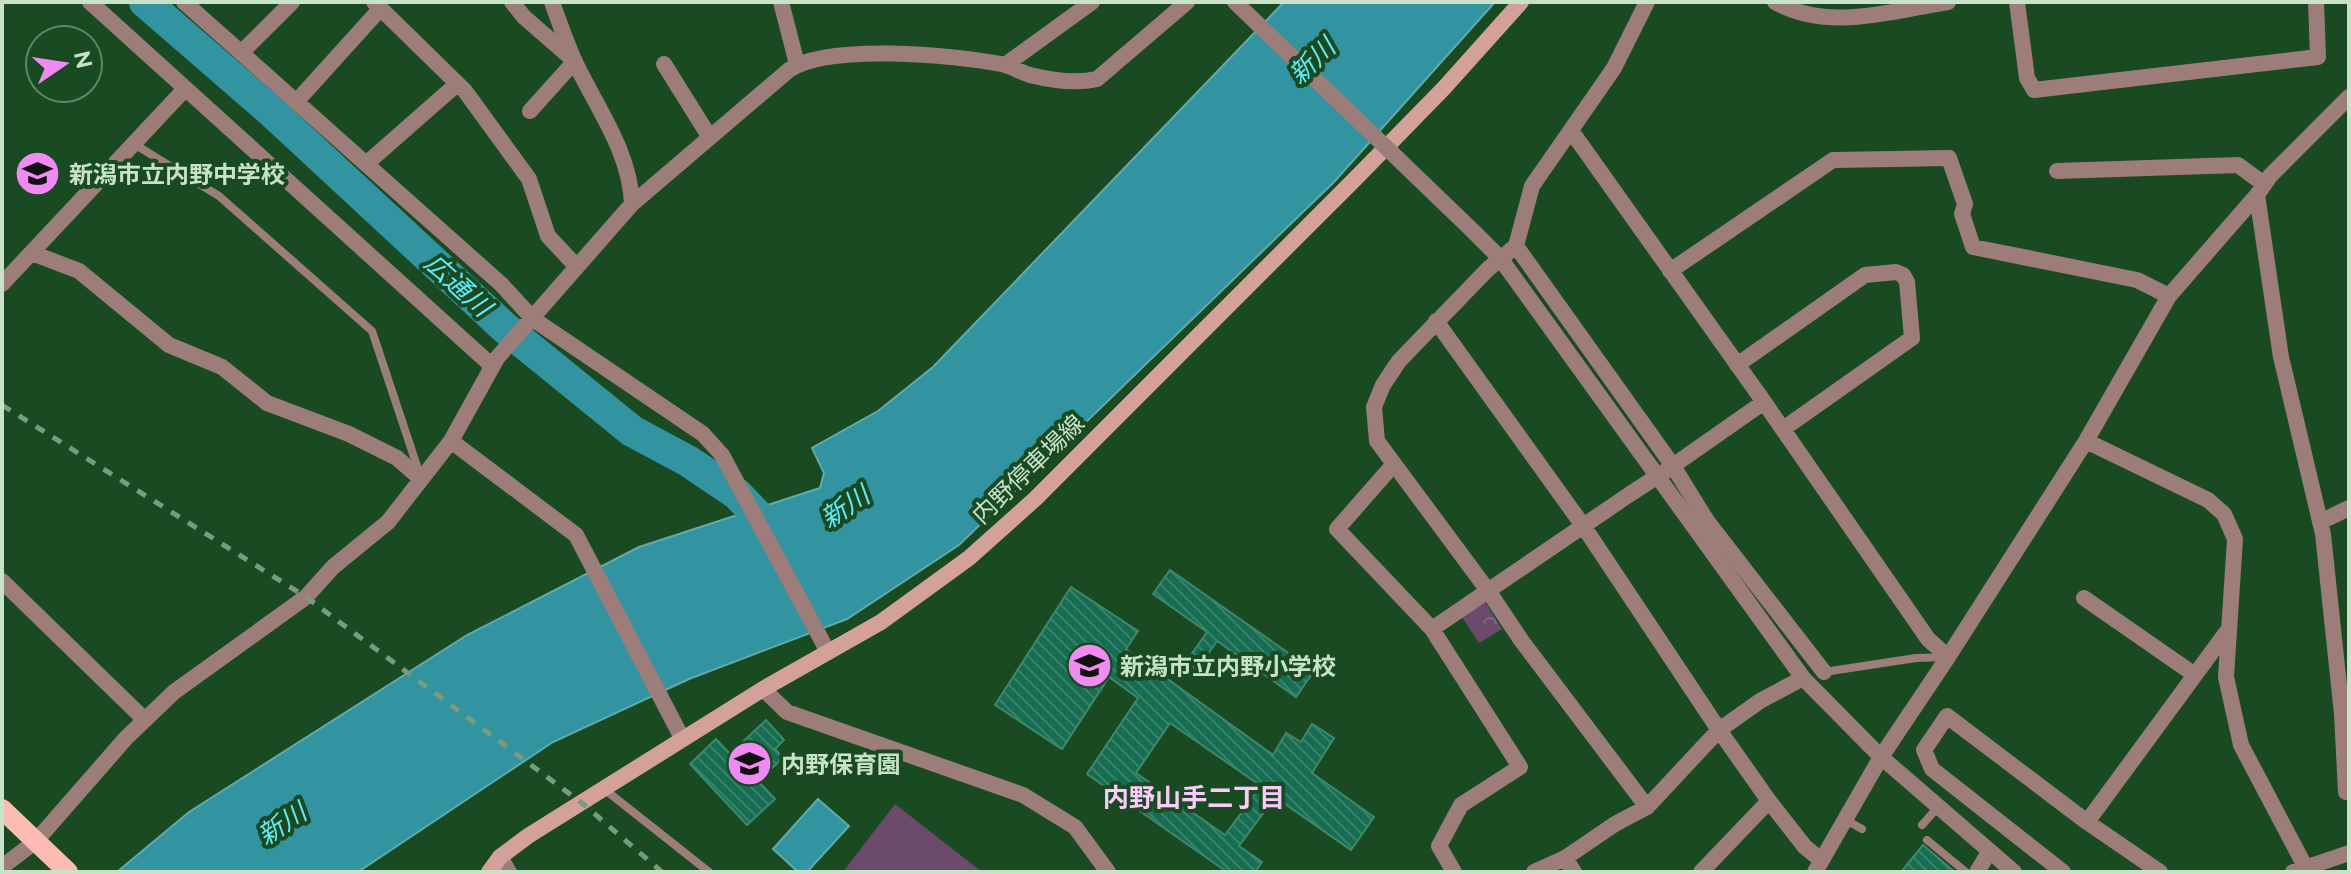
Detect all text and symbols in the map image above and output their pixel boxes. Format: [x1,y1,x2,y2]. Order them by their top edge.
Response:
north arrow [24,24,104,104]
water label: 新川 [1283,30,1343,90]
text: N [69,48,98,71]
school or university icon: 新潟市立内野中学校 [14,150,62,198]
place label: 新潟市立内野中学校 [69,160,285,189]
water label: 広通川 [419,248,499,324]
street label: 内野停車場線 [966,409,1090,529]
water label: 新川 [815,478,877,534]
school or university icon: 新潟市立内野小学校 [1065,642,1113,690]
place label: 新潟市立内野小学校 [1120,652,1336,681]
school or university icon: 内野保育園 [726,740,774,788]
place label: 内野保育園 [781,750,901,779]
district label: 内野山手二丁目 [1103,783,1285,813]
water label: 新川 [252,795,314,851]

